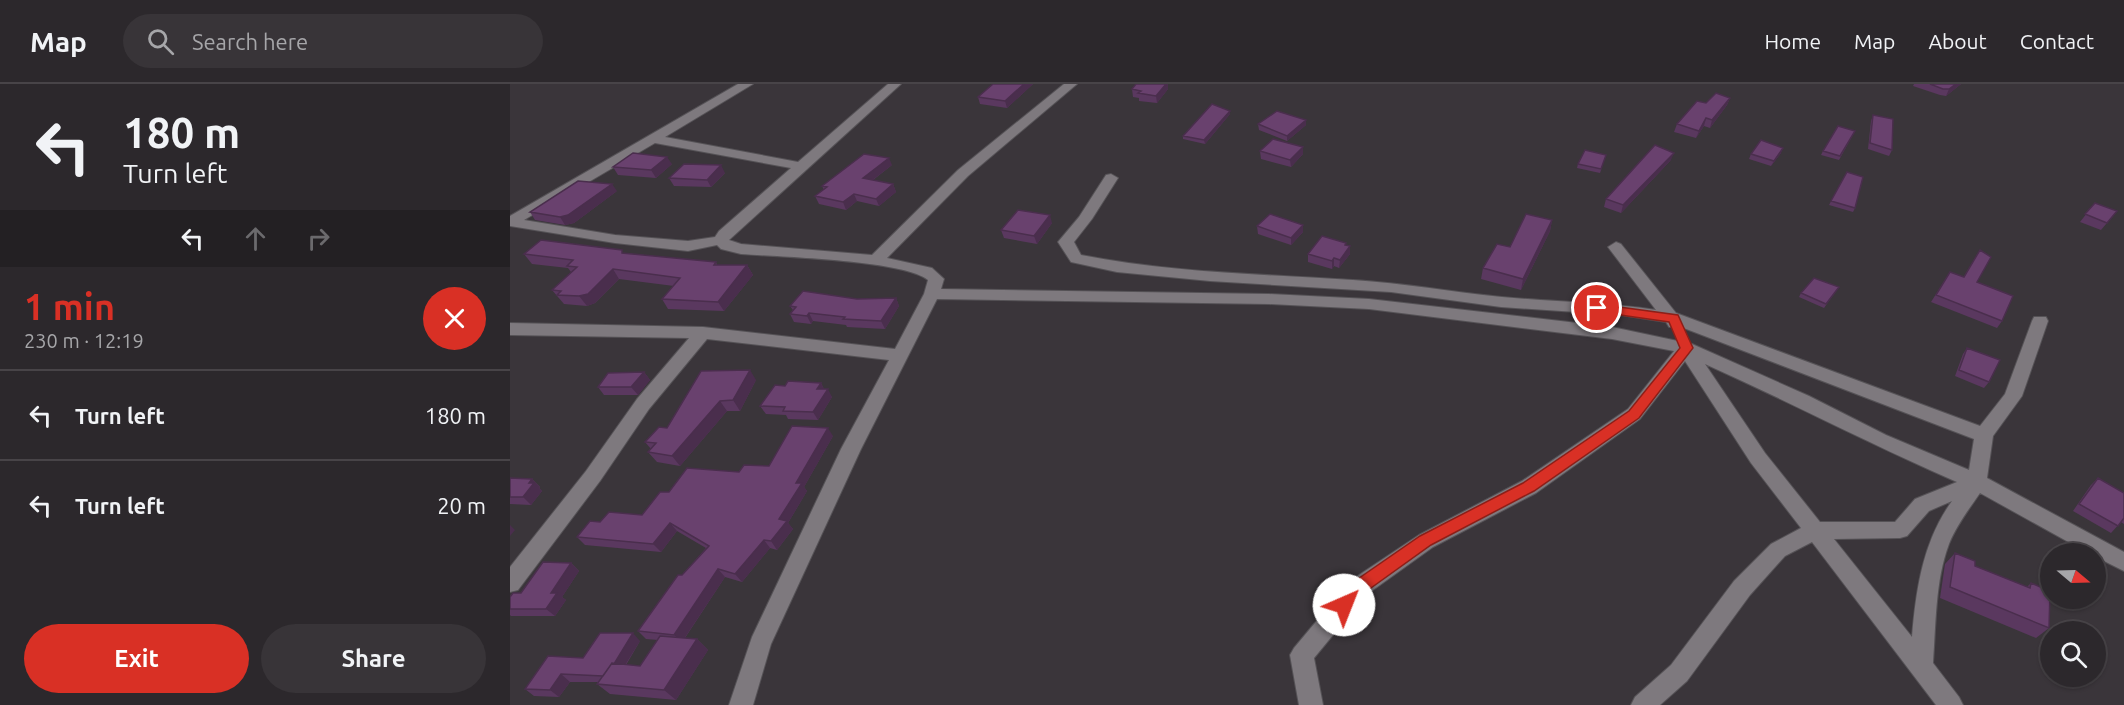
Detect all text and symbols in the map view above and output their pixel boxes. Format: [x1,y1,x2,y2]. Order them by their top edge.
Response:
search box [123,14,543,68]
icon: search [144,25,177,58]
text: Map [30,26,87,57]
text: Search here [192,29,308,54]
text: Home [1764,29,1821,53]
text: Map [1854,29,1895,53]
text: About [1928,29,1987,53]
text: Contact [2020,29,2094,53]
icon: left [24,108,102,186]
text: 180 m [123,109,240,156]
text: Turn left [123,158,227,188]
icon: left [176,222,209,255]
icon: ahead [239,222,272,255]
icon: right [302,222,335,255]
pin [1571,282,1622,333]
text: 1 min [24,286,115,327]
button: close [423,287,486,350]
icon: arrive [1580,291,1613,324]
text: 230 m · 12:19 [24,329,144,352]
icon: left [24,399,57,432]
text: Turn left [75,403,165,428]
text: 180 m [425,403,486,428]
icon: left [24,489,57,522]
text: Turn left [75,493,165,518]
text: 20 m [437,493,486,518]
north arrow [2040,543,2106,609]
map controls [2040,543,2106,687]
position arrow [1312,573,1376,637]
button: search [2040,621,2106,687]
button: Exit [24,624,249,693]
button: Share [261,624,486,693]

